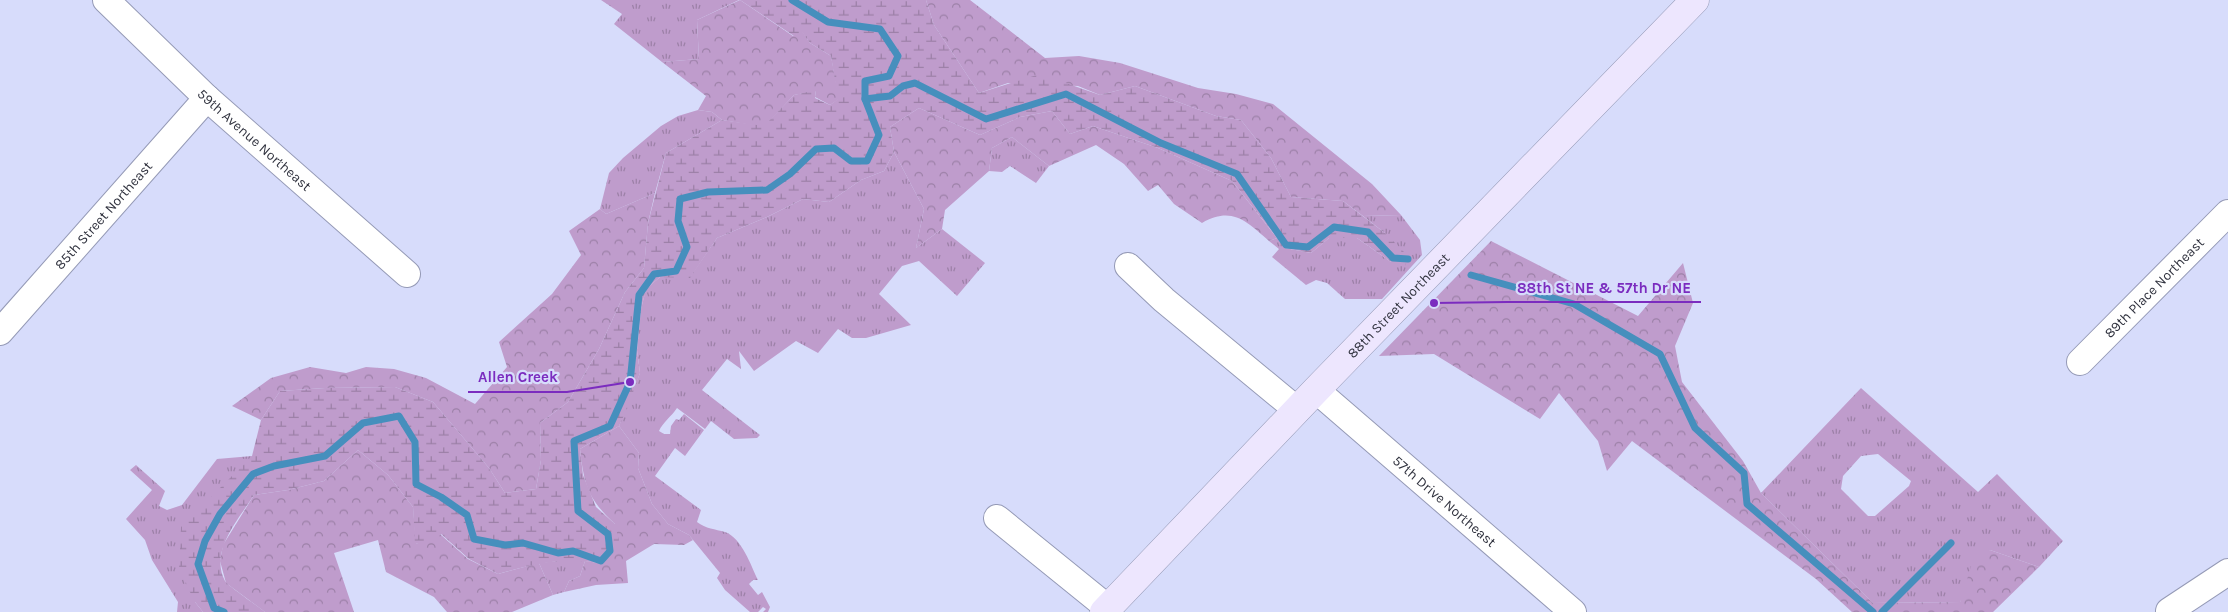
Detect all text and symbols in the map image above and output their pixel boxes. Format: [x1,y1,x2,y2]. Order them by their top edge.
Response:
street label: 59th Avenue Northeast [194,85,315,195]
street label: 85th Street Northeast [51,158,156,273]
street label: 89th Place Northeast [2101,234,2208,342]
street label: 88th Street Northeast [1344,250,1453,362]
callout: 88th St NE & 57th Dr NE [1507,272,1701,302]
text: 88th St NE & 57th Dr NE [1517,279,1691,297]
callout: Allen Creek [468,362,567,392]
text: Allen Creek [478,368,558,386]
street label: 57th Drive Northeast [1389,452,1500,551]

